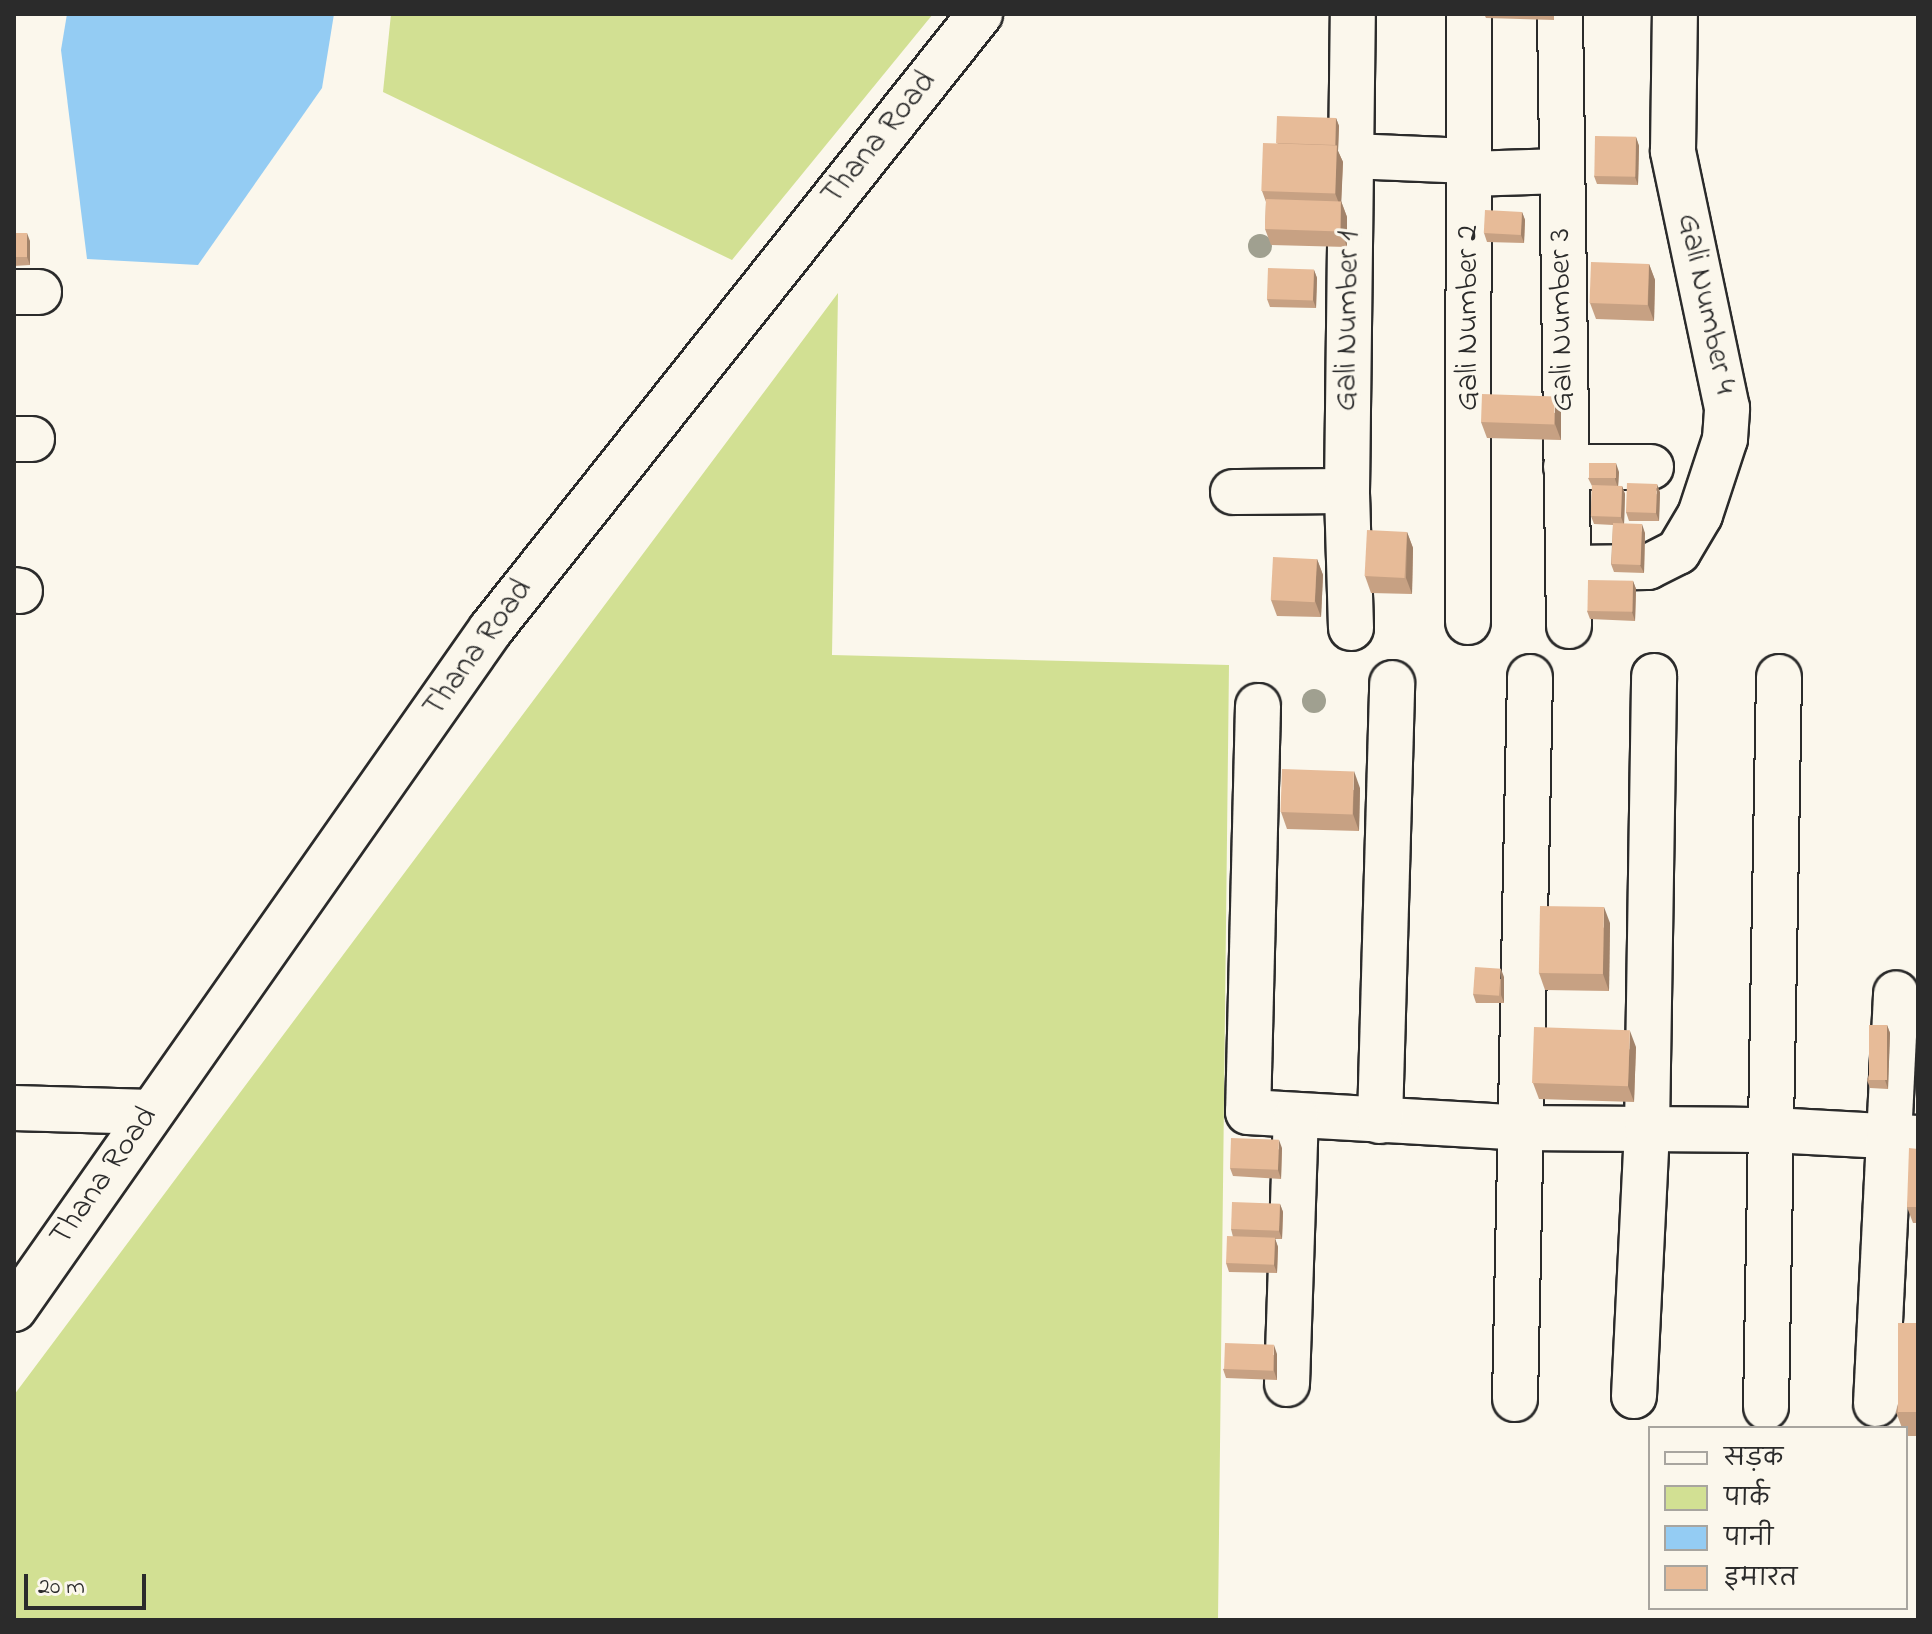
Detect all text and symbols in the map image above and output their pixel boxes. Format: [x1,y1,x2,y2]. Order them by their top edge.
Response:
street label: Thana Road [814,64,946,214]
street label: Gali Number 4 [1667,210,1743,398]
street label: Gali Number 2 [1450,225,1488,411]
street label: Gali Number 3 [1542,228,1584,412]
street label: Gali Number 1 [1328,230,1370,412]
street label: Thana Road [416,572,542,726]
street label: Thana Road [43,1100,167,1254]
legend [1648,1426,1908,1610]
text: सड़क [1724,1442,1783,1477]
text: पार्क [1724,1482,1769,1517]
text: पानी [1724,1522,1773,1557]
scale bar [28,1558,150,1608]
text: इमारत [1724,1562,1797,1597]
text: 20 m [38,1570,85,1605]

